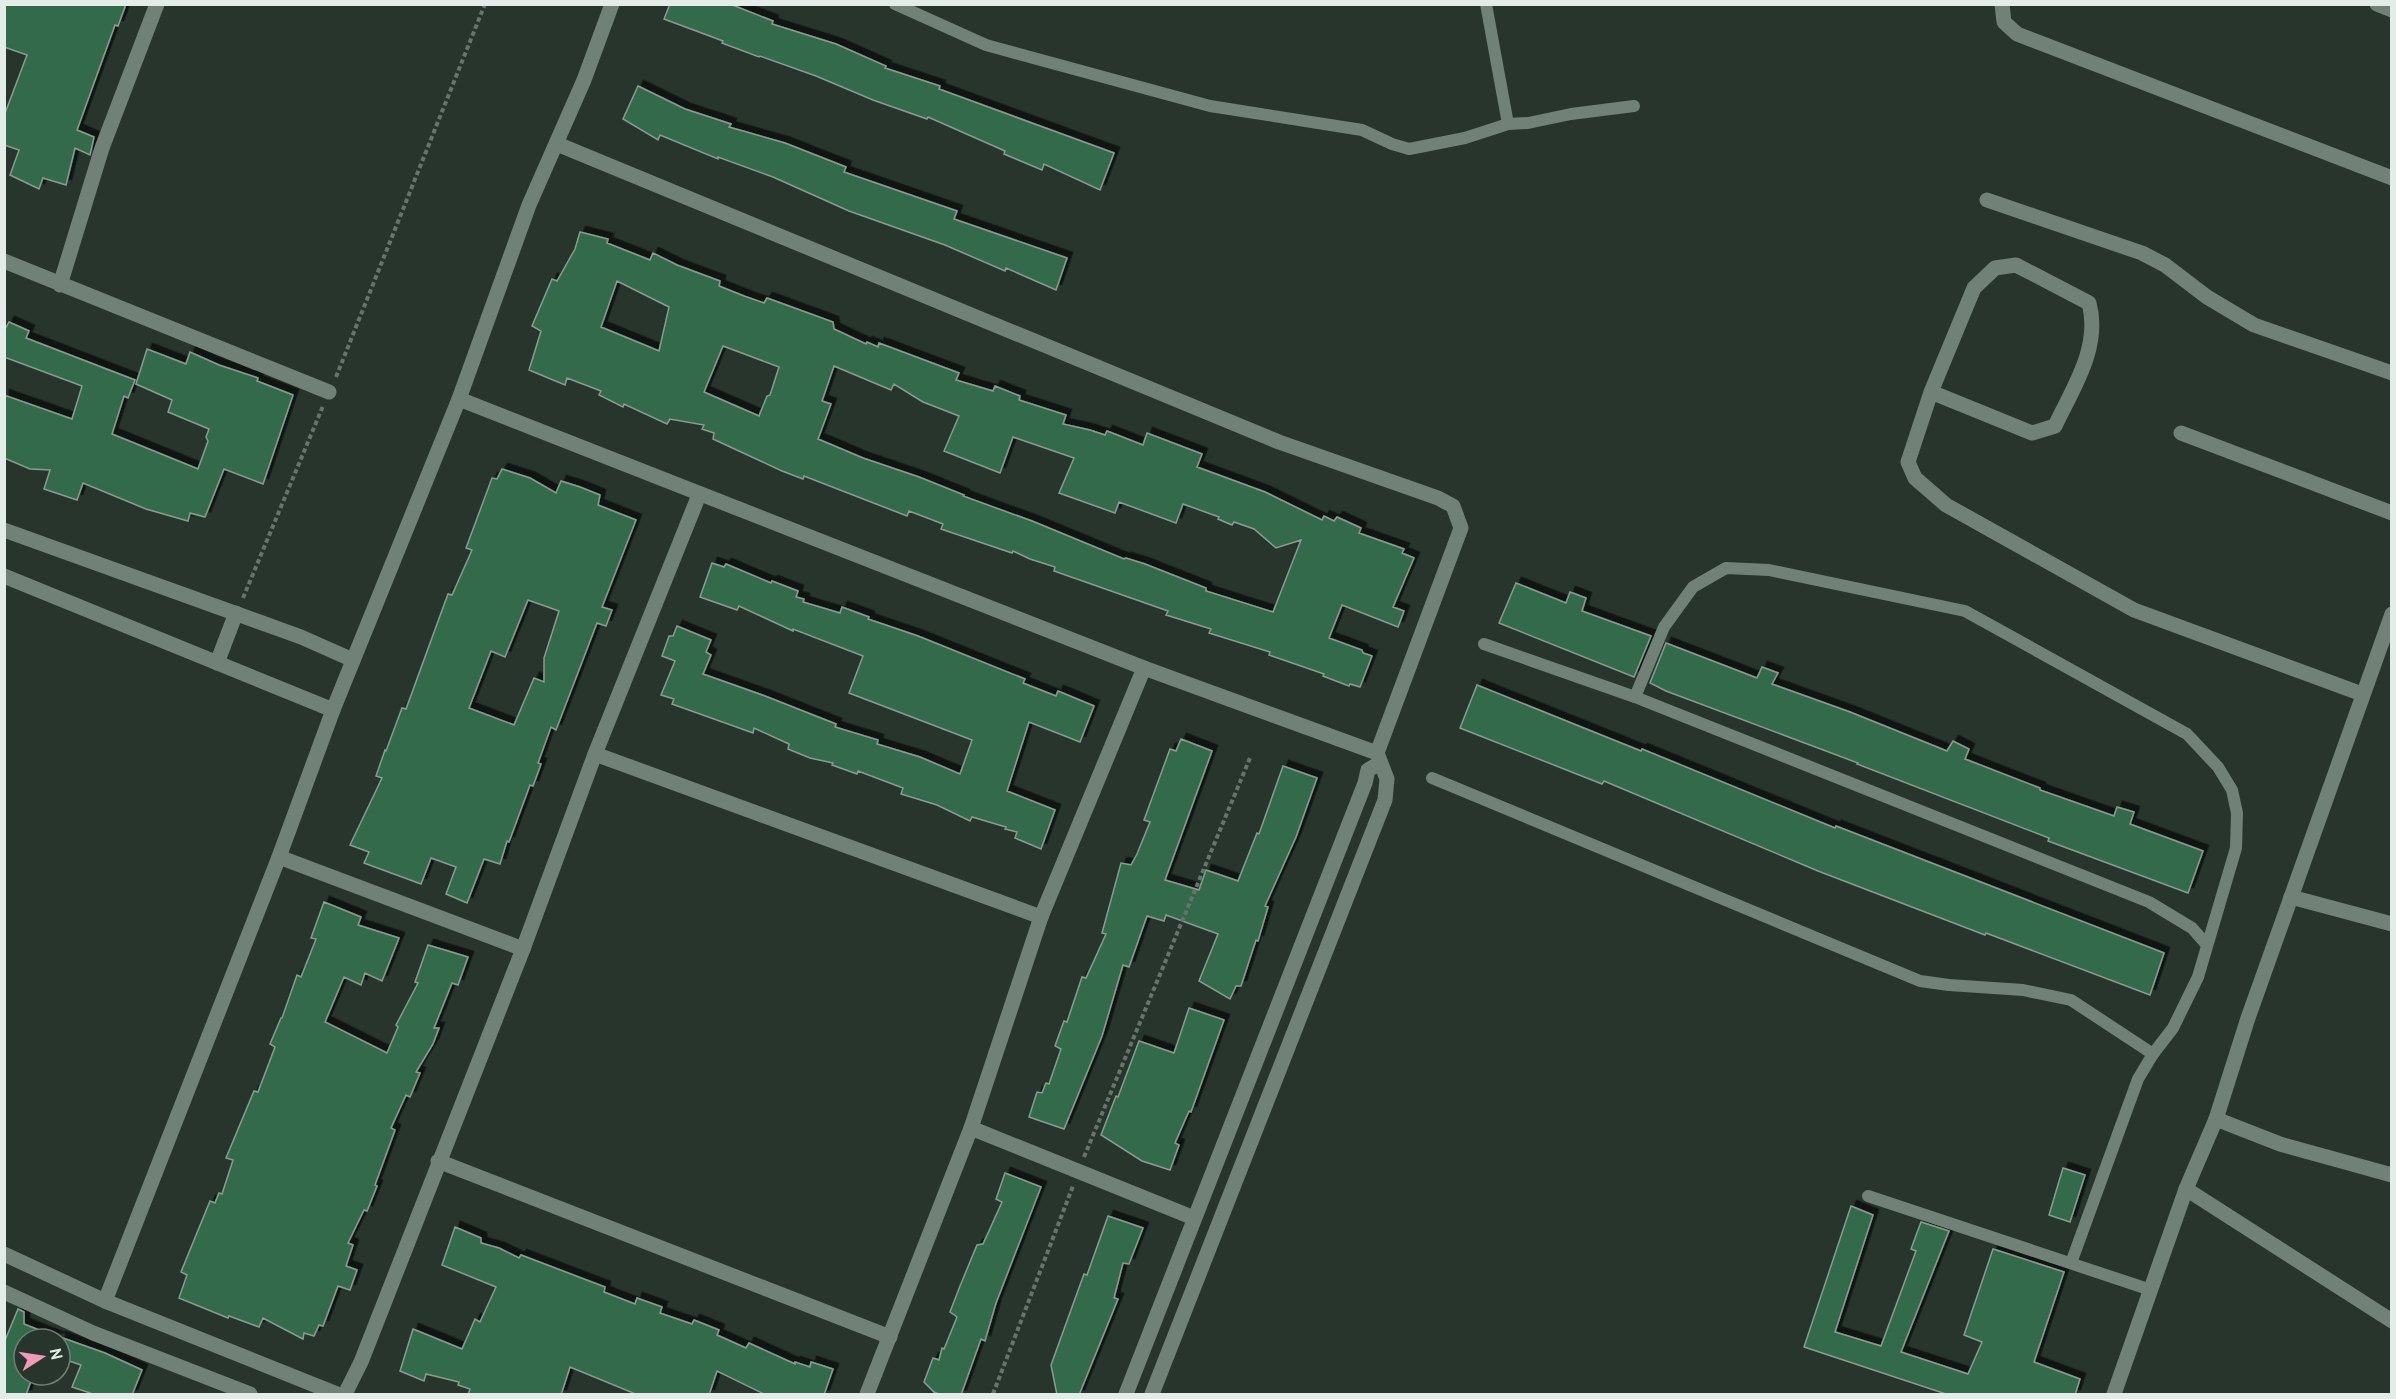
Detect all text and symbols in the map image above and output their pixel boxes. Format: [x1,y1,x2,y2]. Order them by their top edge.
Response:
north arrow [12,1327,72,1387]
text: N [44,1347,66,1362]

